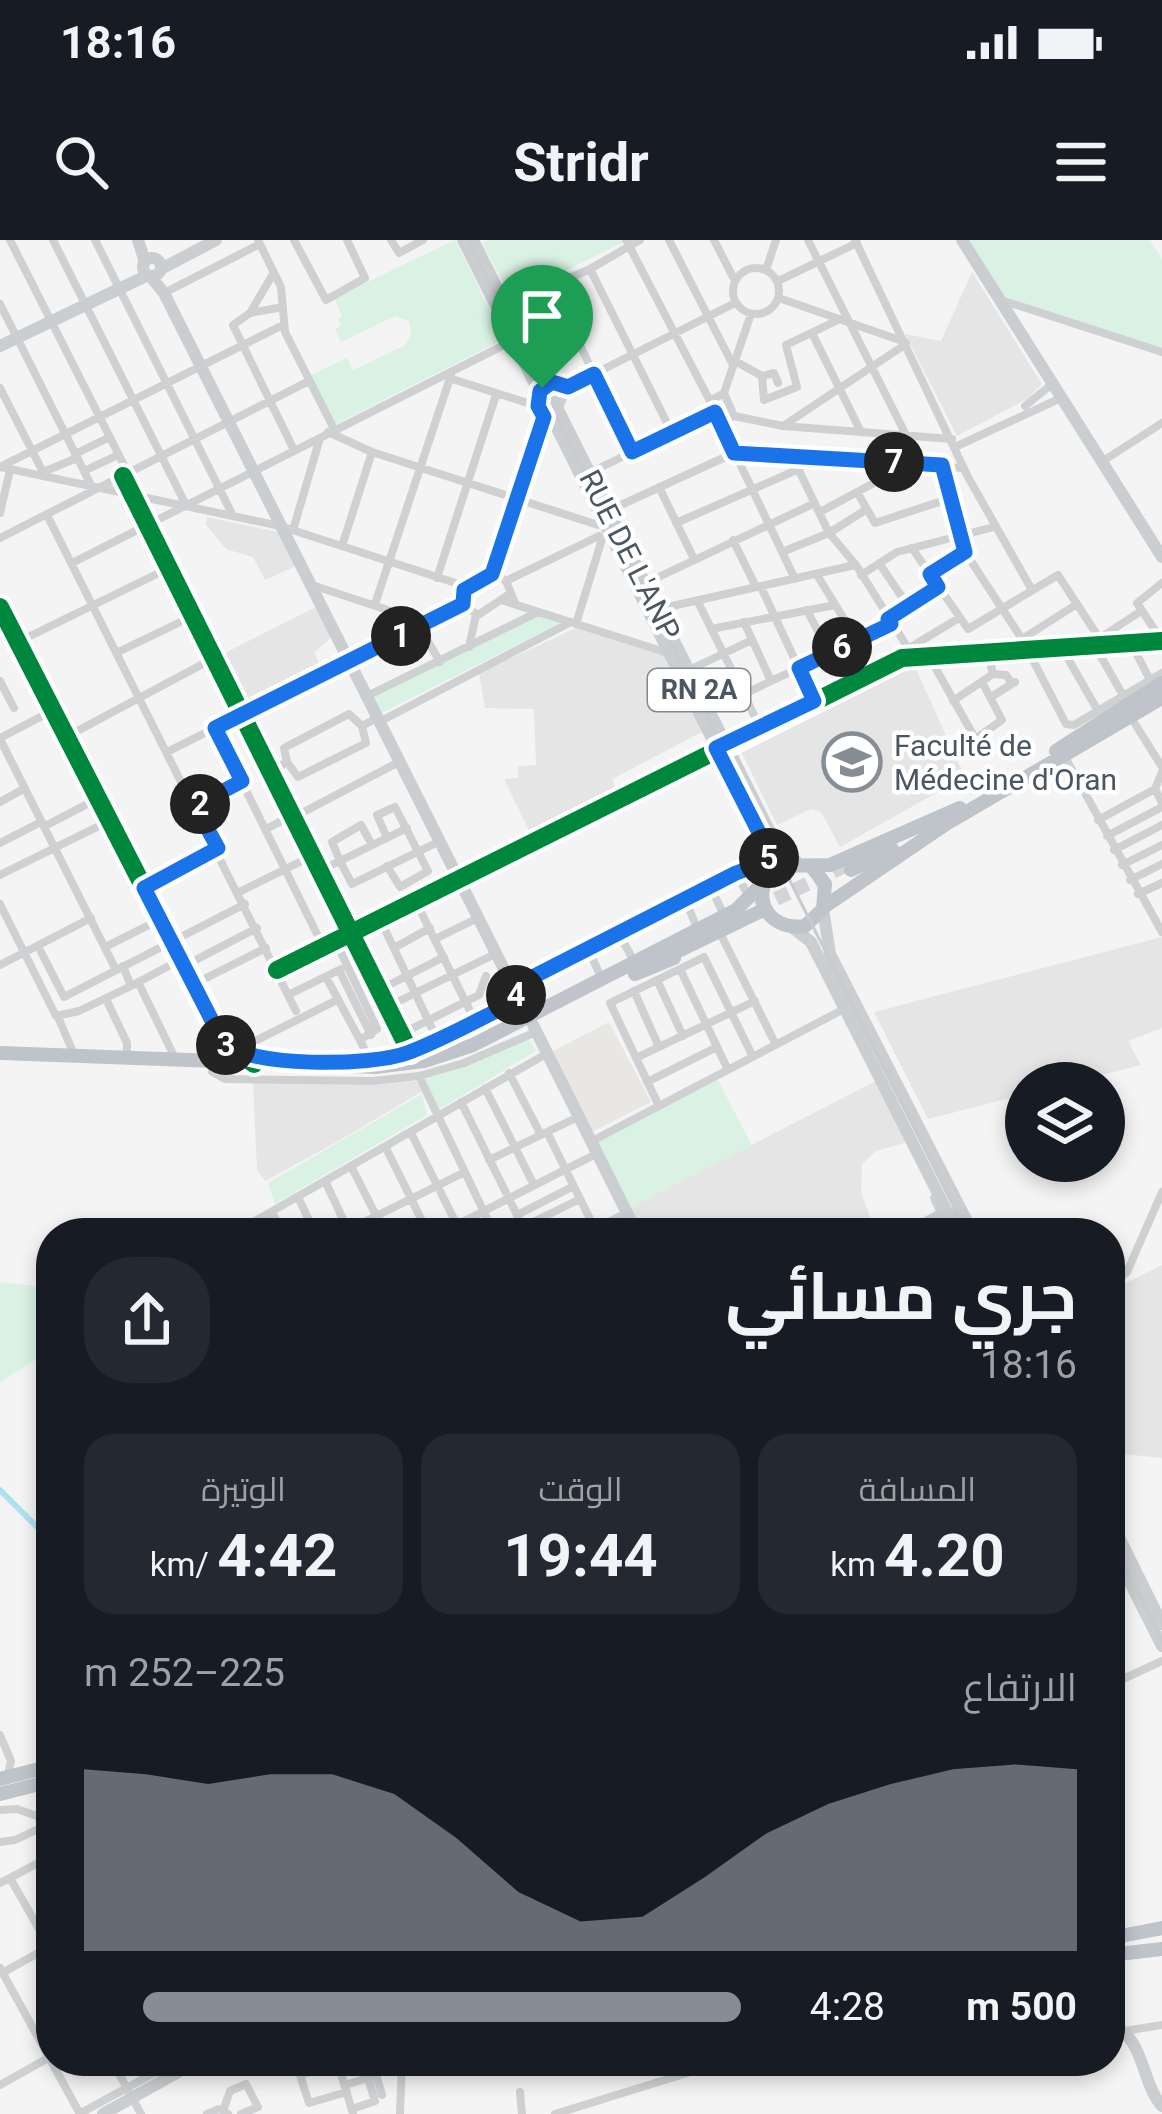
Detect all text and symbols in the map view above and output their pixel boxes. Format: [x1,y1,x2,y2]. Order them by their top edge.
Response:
text: 18:16 [60,16,176,69]
icon: search [48,129,114,195]
icon: menu [1048,129,1114,195]
text: Stridr [513,131,649,194]
pin [491,265,593,388]
icon: arrive [509,283,575,349]
pin: 7 [864,432,924,492]
text: 7 [885,442,903,481]
street label: RUE DE L'ANP [572,464,688,646]
pin: 1 [371,606,431,666]
text: 1 [392,616,410,655]
pin: 6 [812,617,872,677]
text: 6 [833,627,851,666]
road number: RN 2A [648,669,750,711]
place label: Faculté de Médecine d'Oran [894,728,1117,797]
school or university icon: Faculté de Médecine d'Oran [821,731,883,793]
pin: 2 [170,774,230,834]
text: 2 [191,784,209,823]
pin: 5 [739,828,799,888]
text: 5 [760,838,778,877]
pin: 4 [486,965,546,1025]
text: 4 [507,975,525,1014]
pin: 3 [196,1015,256,1075]
text: 3 [217,1025,235,1064]
map controls [1005,1062,1125,1182]
button: layers [1005,1062,1125,1182]
button: share [84,1257,210,1383]
text: جري مسائي [725,1258,1077,1335]
text: 18:16 [980,1342,1077,1388]
text: الوتيرة [201,1470,286,1509]
text: الوقت [538,1470,623,1509]
text: المسافة [859,1470,976,1509]
text: 4:42 [217,1520,337,1591]
text: 19:44 [503,1520,658,1591]
text: 4.20 [884,1520,1005,1591]
text: /km [150,1545,217,1584]
text: km [830,1545,884,1584]
text: 225–252 m [84,1650,285,1696]
text: الارتفاع [963,1665,1077,1711]
text: 4:28 [810,1984,885,2030]
text: 500 m [966,1984,1077,2030]

